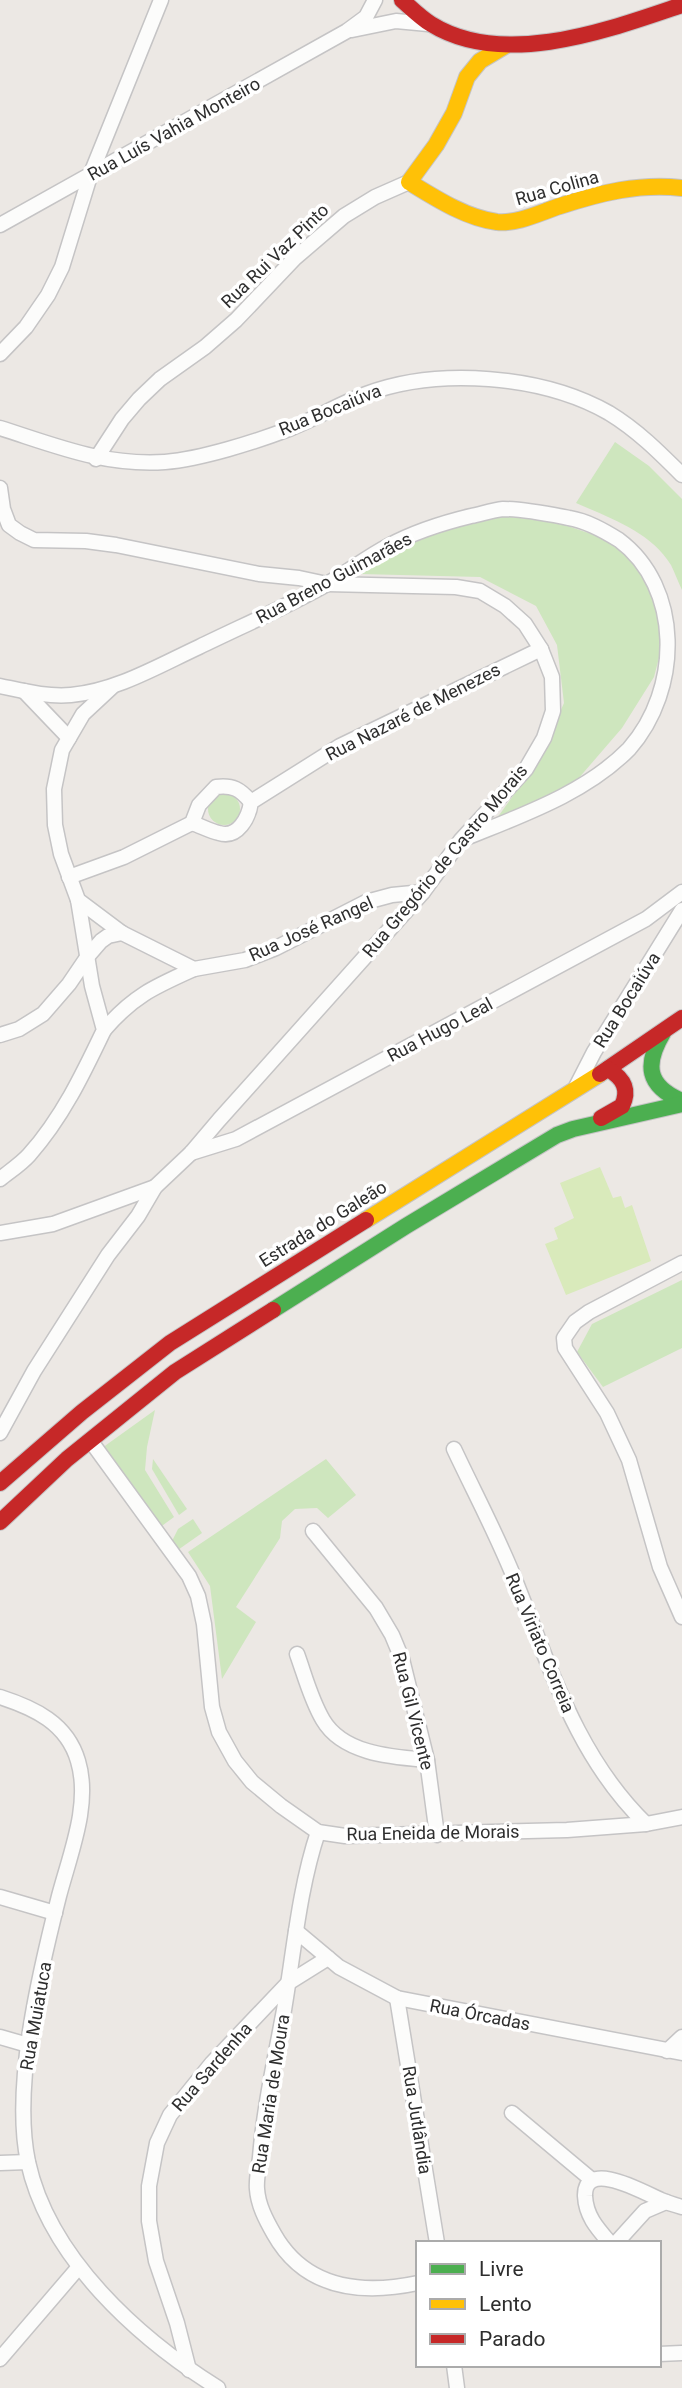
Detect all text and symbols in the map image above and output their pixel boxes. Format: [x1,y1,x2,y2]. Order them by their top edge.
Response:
street label: Rua Luís Vahia Monteiro [84,72,264,185]
street label: Rua Colina [513,166,601,209]
street label: Rua Rui Vaz Pinto [217,199,333,312]
street label: Rua Bocaiúva [276,379,384,440]
street label: Rua Breno Guimarães [252,528,415,627]
street label: Rua Nazaré de Menezes [322,658,504,765]
street label: Rua Gregório de Castro Morais [358,760,531,961]
street label: Rua José Rangel [245,892,376,965]
street label: Rua Bocaiúva [589,948,664,1051]
street label: Rua Hugo Leal [384,993,496,1066]
street label: Estrada do Galeão [255,1176,390,1271]
street label: Rua Viriato Correia [502,1570,579,1716]
street label: Rua Gil Vicente [389,1650,438,1772]
street label: Rua Eneida de Morais [346,1820,520,1845]
street label: Rua Muiatuca [16,1960,55,2072]
street label: Rua Órcadas [428,1994,532,2035]
street label: Rua Maria de Moura [248,2013,293,2175]
street label: Rua Sardenha [167,2018,256,2115]
street label: Rua Jutlândia [399,2064,436,2176]
legend [416,2241,661,2367]
text: Livre [479,2257,524,2281]
text: Lento [479,2292,532,2316]
text: Parado [479,2327,546,2351]

